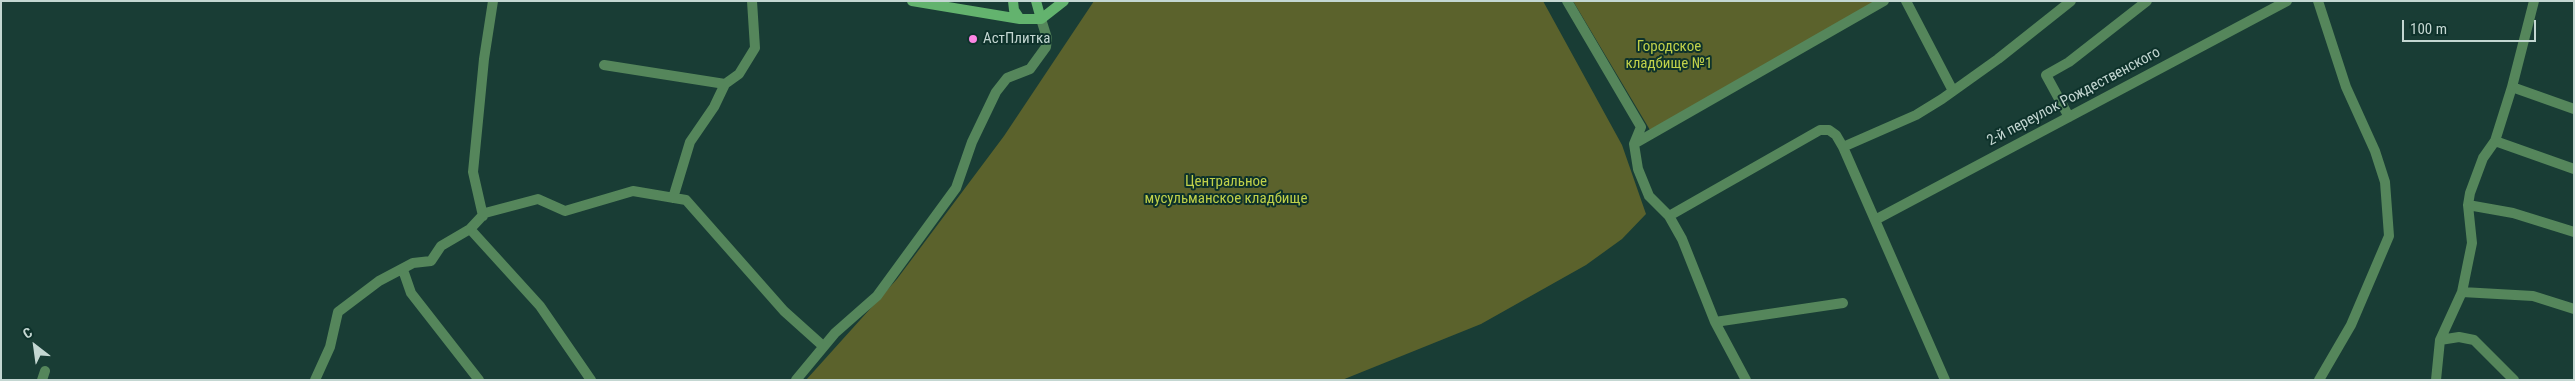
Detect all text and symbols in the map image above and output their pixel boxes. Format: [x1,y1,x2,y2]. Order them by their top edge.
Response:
scale bar [2405,10,2539,42]
text: 100 m [2410,20,2447,38]
place label: АстПлитка [983,30,1050,48]
marker: АстПлитка [967,33,979,45]
park label: Городское кладбище №1 [1626,38,1712,73]
street label: 2-й переулок Рождественского [1984,44,2164,150]
park label: Центральное мусульманское кладбище [1145,173,1307,208]
north arrow [10,321,60,371]
text: С [20,324,35,342]

